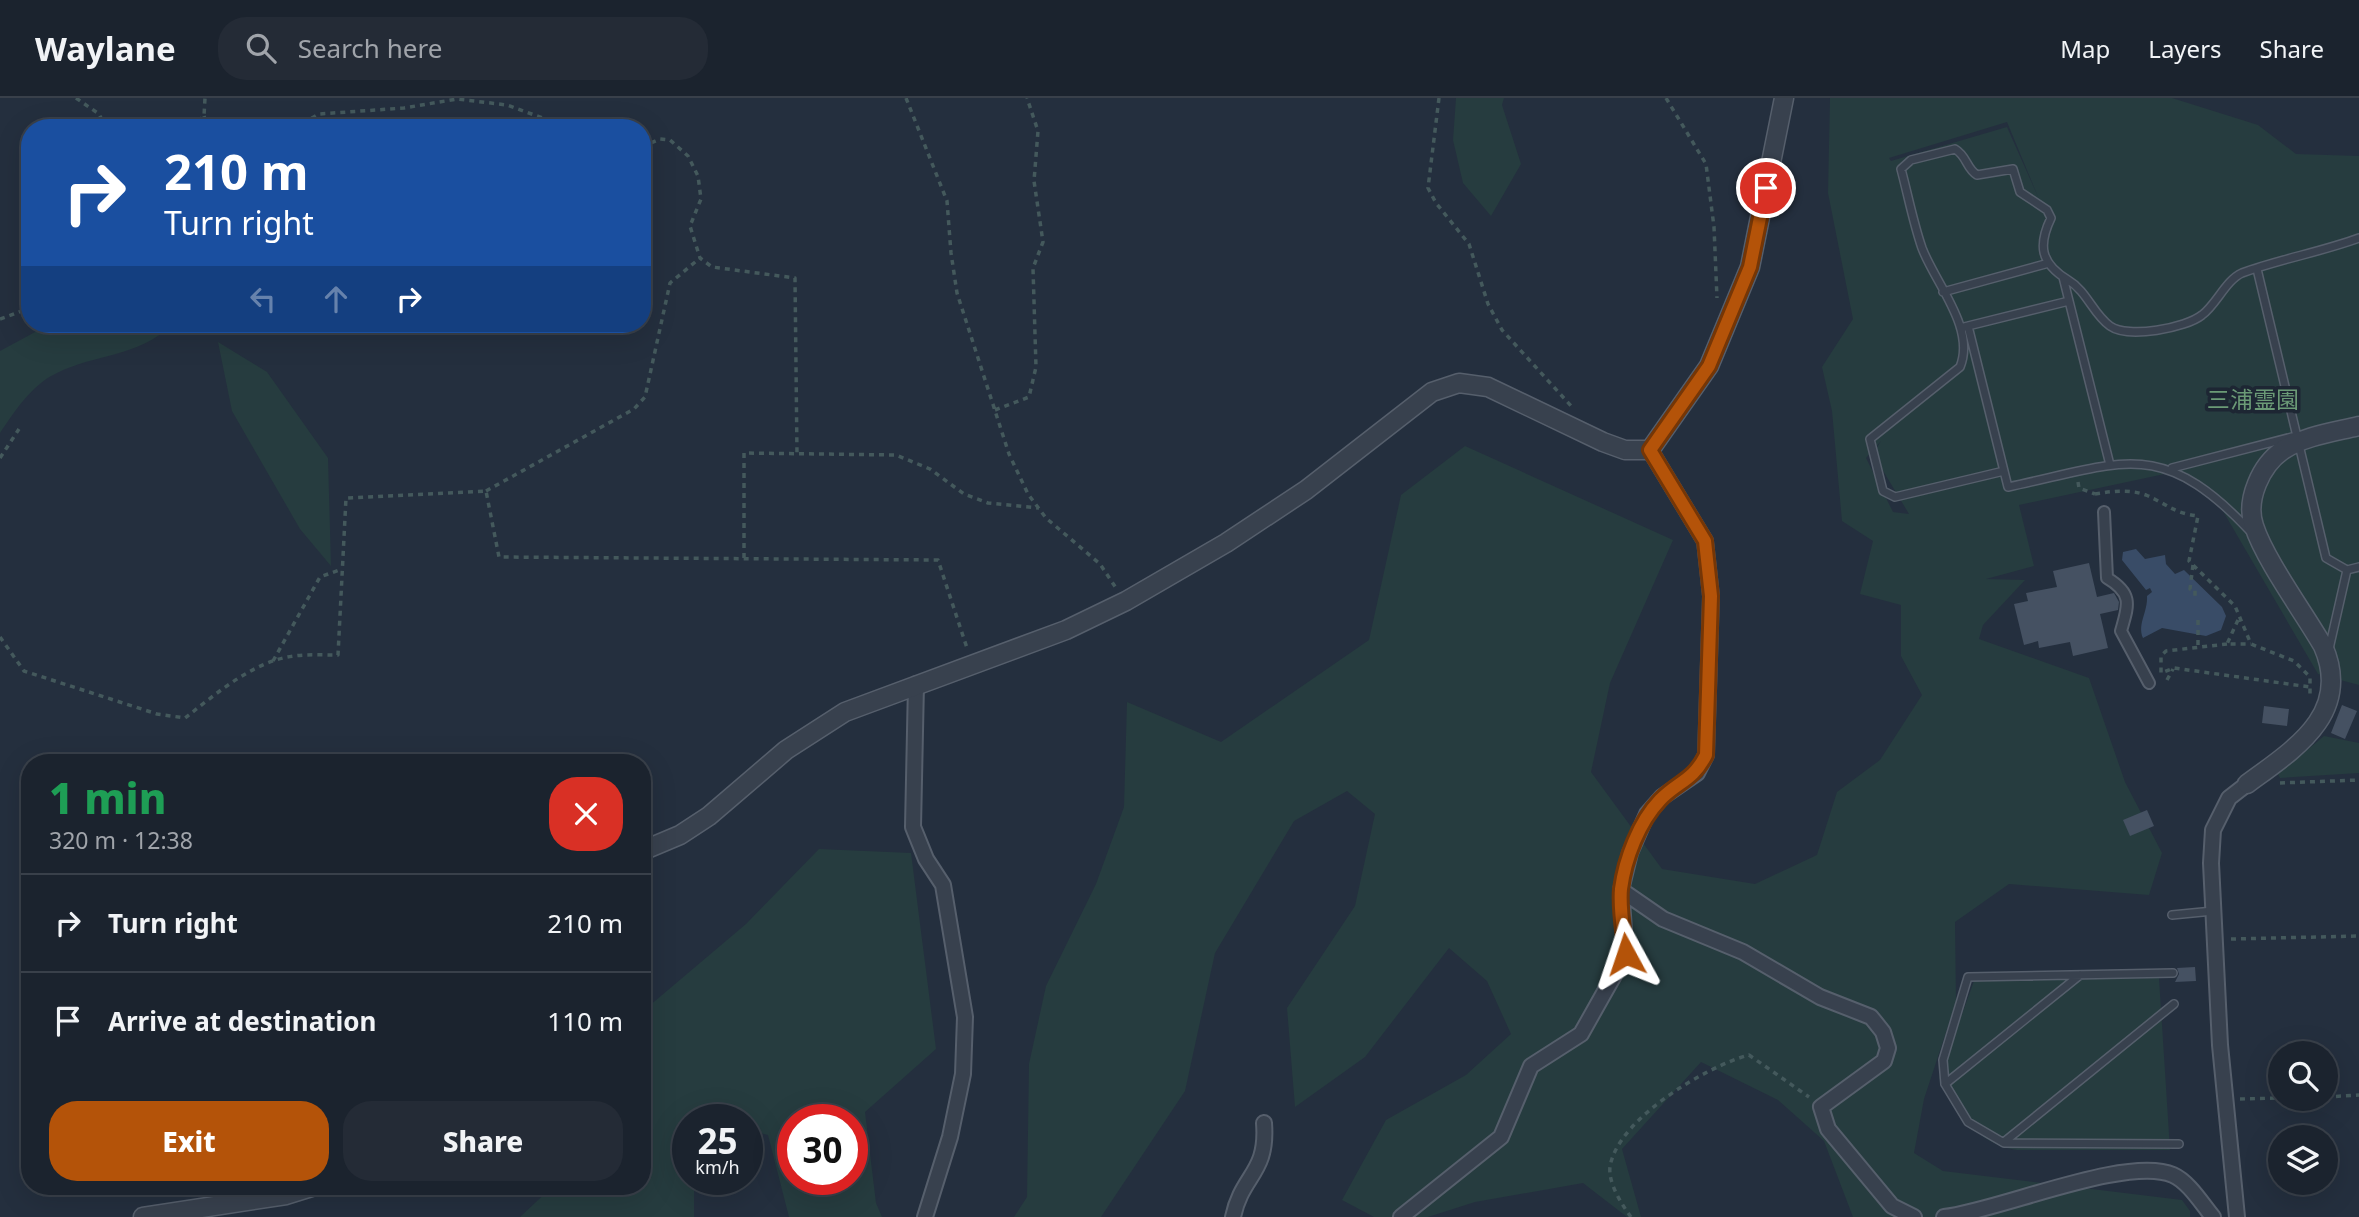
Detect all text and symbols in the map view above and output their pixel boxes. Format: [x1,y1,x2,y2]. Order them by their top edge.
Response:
search box [218,17,708,80]
text: Waylane [35,26,176,71]
icon: search [242,29,280,67]
text: Search here [298,30,442,66]
text: Map [2060,32,2110,65]
text: Layers [2148,32,2222,65]
text: Share [2260,32,2324,65]
text: 210 m [164,138,309,204]
icon: right [49,147,140,238]
pin [1736,158,1796,218]
icon: arrive [1747,169,1785,207]
text: Turn right [164,201,314,244]
icon: left [244,280,282,318]
icon: ahead [317,280,355,318]
icon: right [390,280,428,318]
park label: 三浦霊園 [2207,383,2299,415]
text: 1 min [49,769,166,826]
button: close [549,777,623,851]
text: 320 m · 12:38 [49,824,193,856]
icon: right [49,904,87,942]
text: Turn right [108,905,238,941]
text: 210 m [547,905,623,941]
position arrow [1589,917,1663,991]
icon: arrive [49,1002,87,1040]
text: Arrive at destination [108,1003,377,1039]
text: 110 m [547,1003,623,1039]
map controls [2268,1041,2338,1195]
button: search [2268,1041,2338,1111]
button: Exit [49,1101,329,1181]
button: Share [343,1101,623,1181]
speed limit sign: 30 [777,1104,868,1195]
text: 25 [697,1117,738,1164]
button: layers [2268,1125,2338,1195]
text: km/h [695,1155,740,1179]

